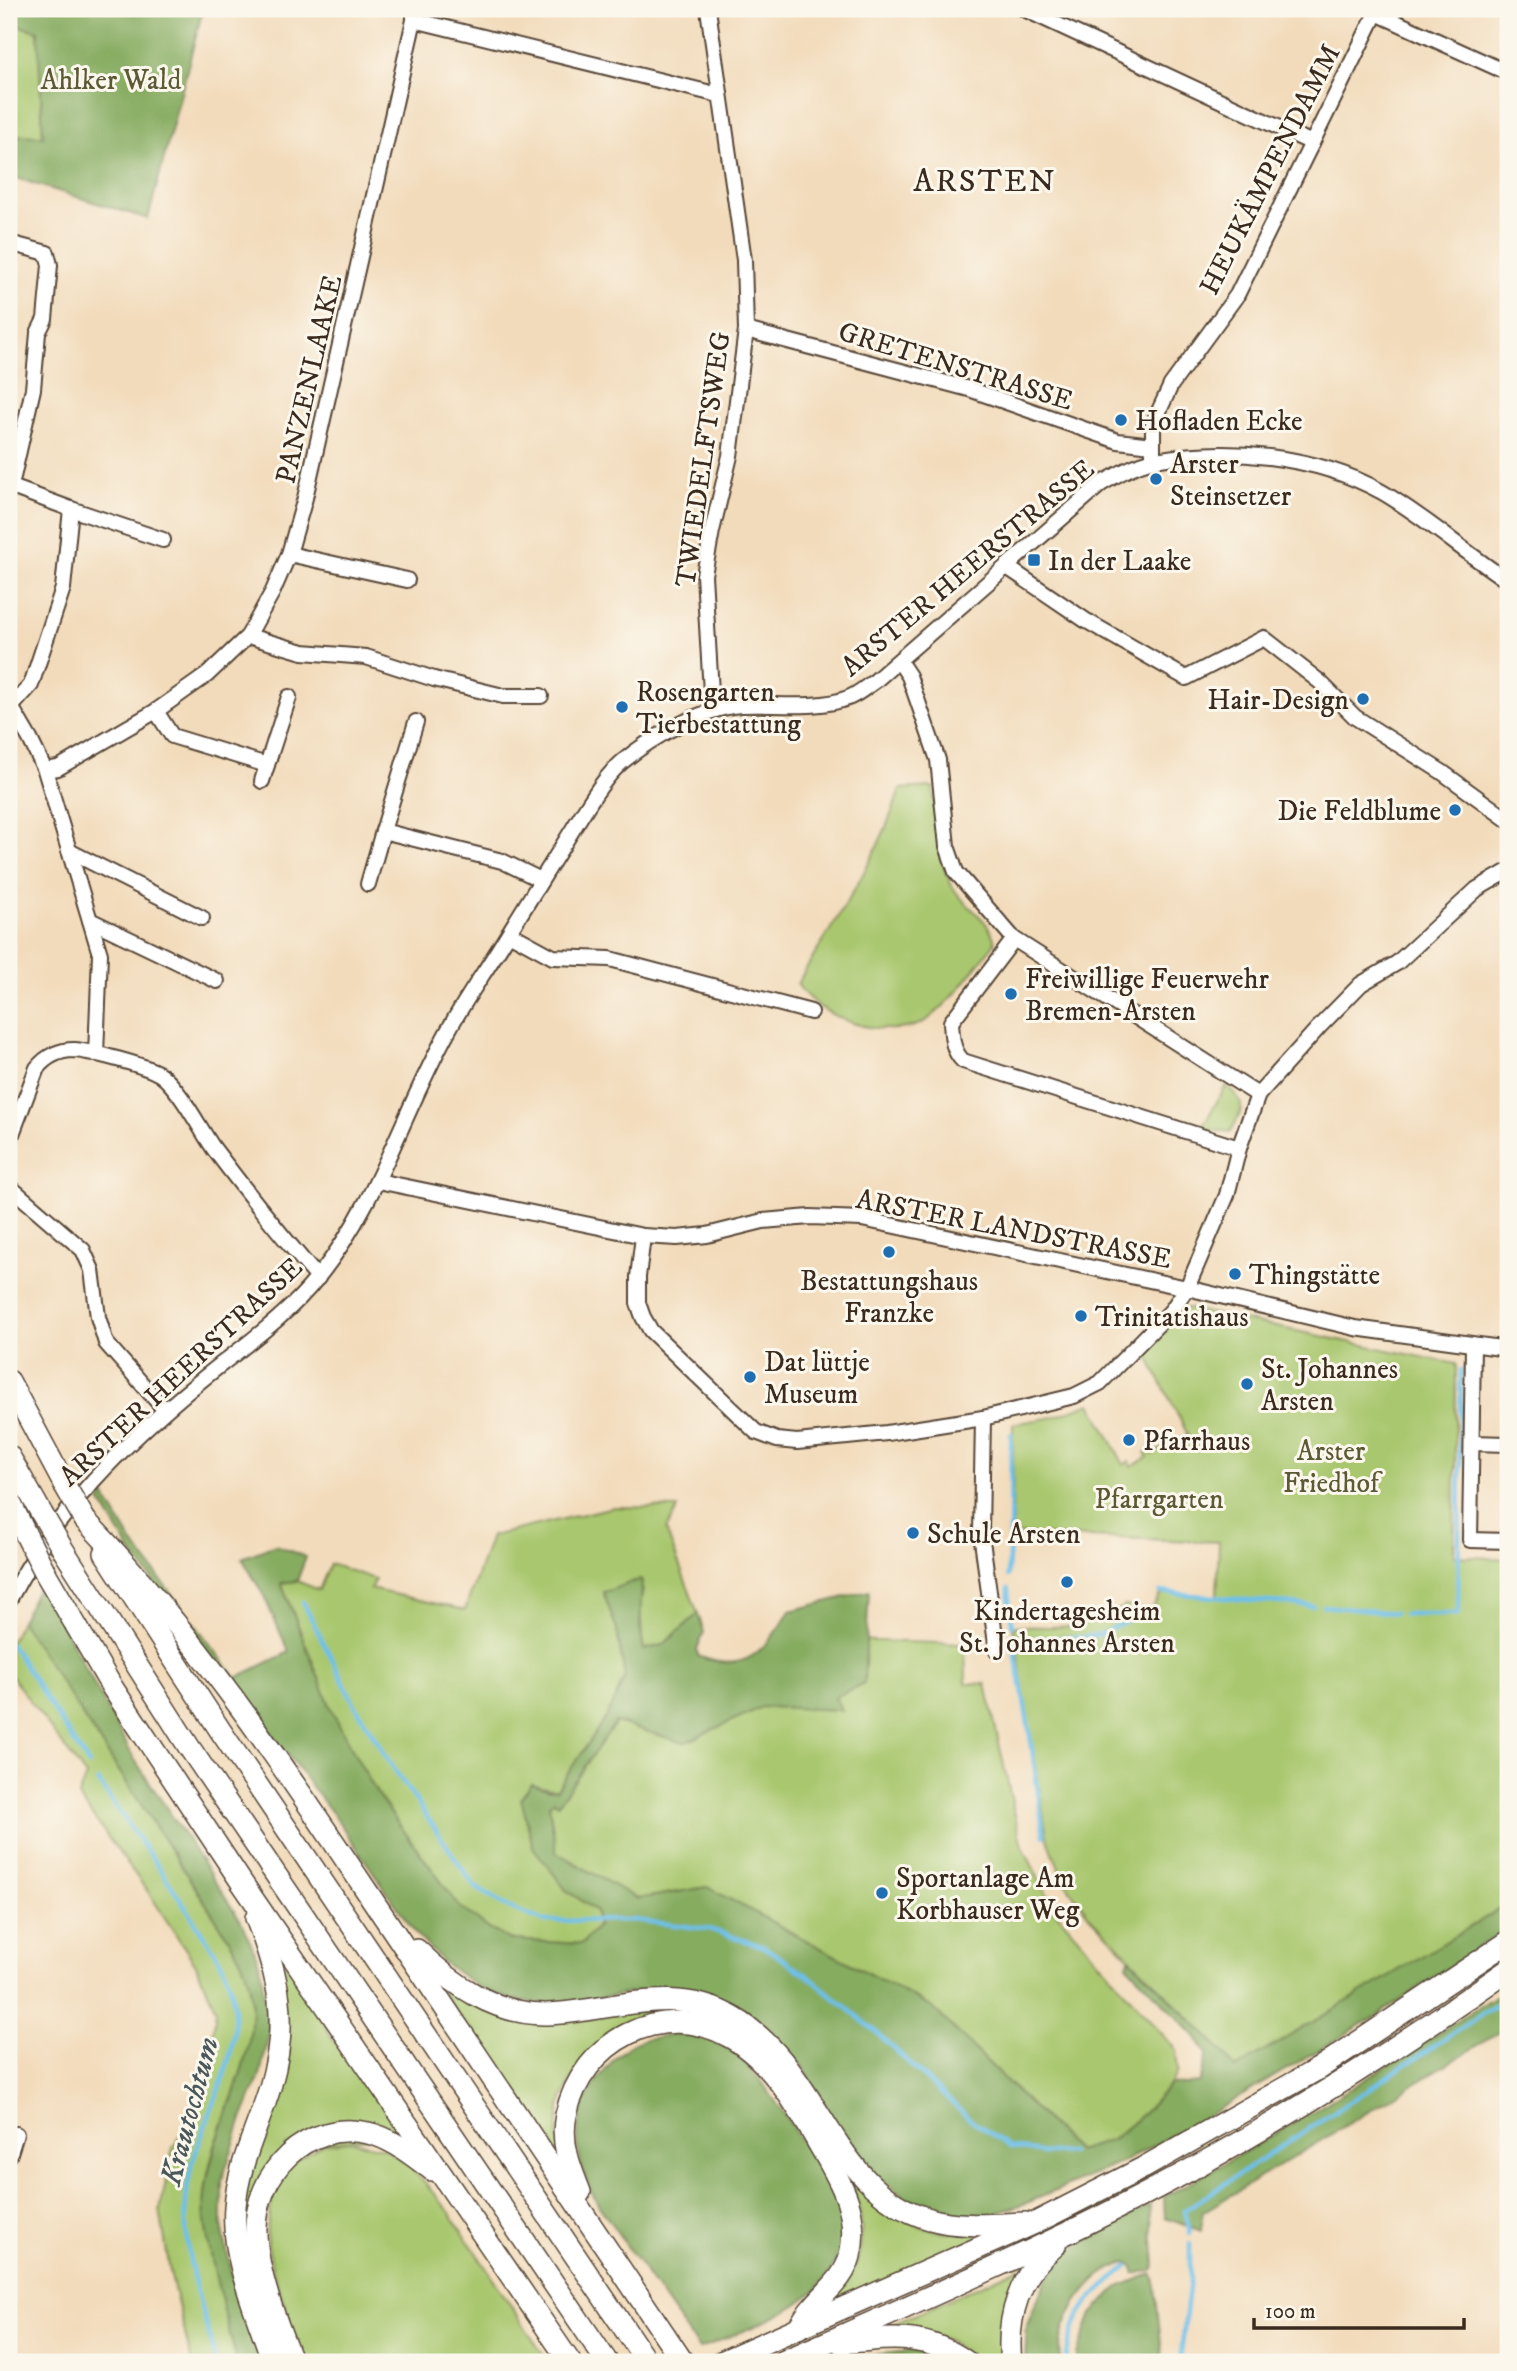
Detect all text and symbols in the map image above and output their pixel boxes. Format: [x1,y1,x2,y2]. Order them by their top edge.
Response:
street label: HEUKÄMPENDAMM [1192,39,1349,301]
park label: Ahlker Wald [41,63,181,98]
district label: ARSTEN [913,162,1057,202]
street label: PANZENLAAKE [268,272,350,487]
street label: GRETENSTRASSE [834,314,1077,419]
street label: TWIEDELFTSWEG [668,329,739,589]
place label: Hofladen Ecke [1135,404,1303,439]
marker: Hofladen Ecke [1113,412,1129,428]
place label: Arster Steinsetzer [1170,447,1292,514]
street label: ARSTER HEERSTRASSE [834,452,1102,684]
marker: Arster Steinsetzer [1148,471,1164,487]
place label: In der Laake [1048,544,1191,579]
marker: In der Laake [1026,552,1042,568]
place label: Rosengarten Tierbestattung [636,675,801,742]
place label: Hair-Design [1207,683,1349,718]
marker: Hair-Design [1355,691,1371,707]
marker: Rosengarten Tierbestattung [614,699,630,715]
place label: Die Feldblume [1278,794,1441,829]
marker: Die Feldblume [1447,802,1463,818]
place label: Freiwillige Feuerwehr Bremen-Arsten [1025,962,1269,1029]
marker: Freiwillige Feuerwehr Bremen-Arsten [1003,986,1019,1002]
street label: ARSTER LANDSTRASSE [853,1182,1174,1277]
marker: Bestattungshaus Franzke [881,1244,897,1260]
street label: ARSTER HEERSTRASSE [52,1250,310,1494]
place label: Thingstätte [1249,1258,1380,1293]
place label: Bestattungshaus Franzke [800,1264,978,1331]
marker: Thingstätte [1227,1266,1243,1282]
place label: Trinitatishaus [1095,1300,1249,1335]
marker: Trinitatishaus [1073,1308,1089,1324]
place label: Dat lüttje Museum [764,1345,870,1412]
place label: St. Johannes Arsten [1261,1352,1398,1419]
marker: Dat lüttje Museum [742,1369,758,1385]
marker: St. Johannes Arsten [1239,1376,1255,1392]
place label: Pfarrhaus [1143,1424,1250,1459]
marker: Pfarrhaus [1121,1432,1137,1448]
park label: Arster Friedhof [1283,1434,1383,1501]
park label: Pfarrgarten [1094,1482,1224,1517]
place label: Schule Arsten [927,1517,1081,1552]
marker: Schule Arsten [905,1525,921,1541]
marker: Kindertagesheim St. Johannes Arsten [1059,1574,1075,1590]
place label: Kindertagesheim St. Johannes Arsten [959,1594,1175,1661]
place label: Sportanlage Am Korbhauser Weg [896,1861,1080,1928]
marker: Sportanlage Am Korbhauser Weg [874,1885,890,1901]
water label: Krautochtum [153,2033,228,2190]
scale bar [1254,2287,1464,2331]
text: 100 m [1265,2299,1316,2325]

